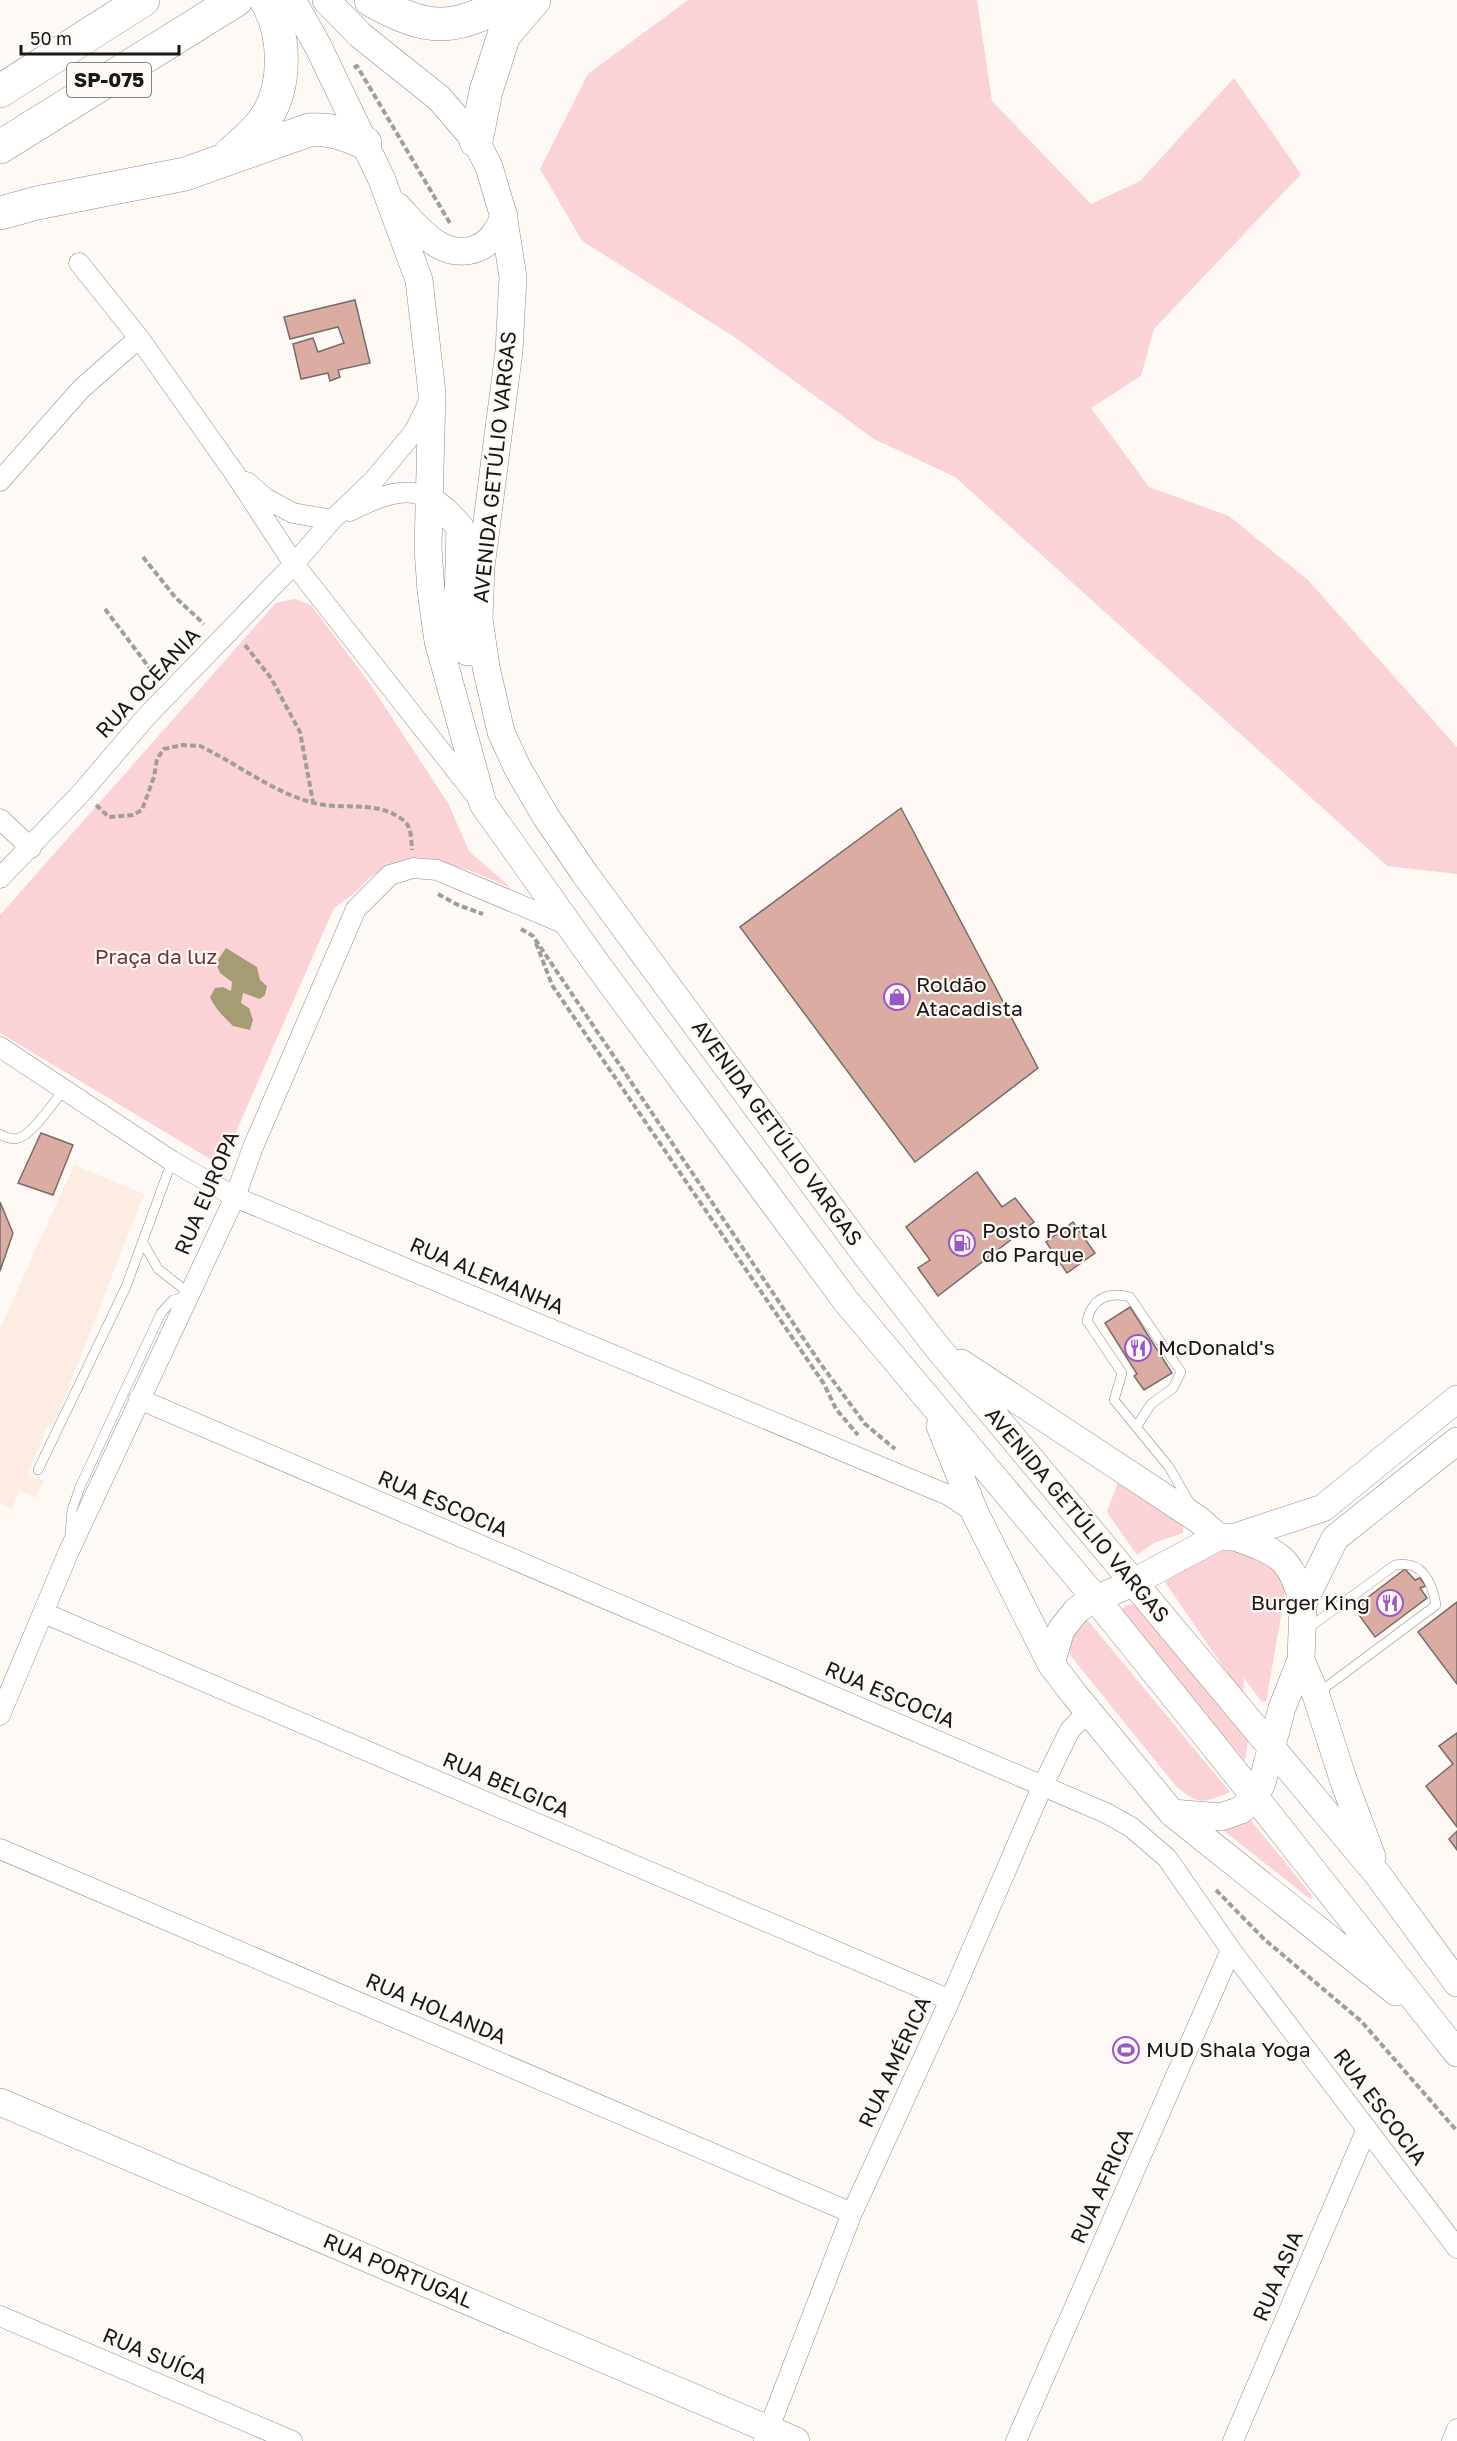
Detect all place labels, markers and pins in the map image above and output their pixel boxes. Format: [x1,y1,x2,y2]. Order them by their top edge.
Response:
place label: Roldão Atacadista [916,971,1023,1021]
shop icon: Roldão Atacadista [882,982,912,1012]
place label: Posto Portal do Parque [982,1217,1107,1267]
fuel station icon: Posto Portal do Parque [947,1228,977,1258]
restaurant icon: McDonald's [1123,1333,1153,1363]
place label: McDonald's [1158,1334,1275,1360]
restaurant icon: Burger King [1375,1588,1405,1618]
place label: Burger King [1251,1589,1370,1615]
sports icon: MUD Shala Yoga [1111,2035,1141,2065]
place label: MUD Shala Yoga [1146,2036,1311,2062]

